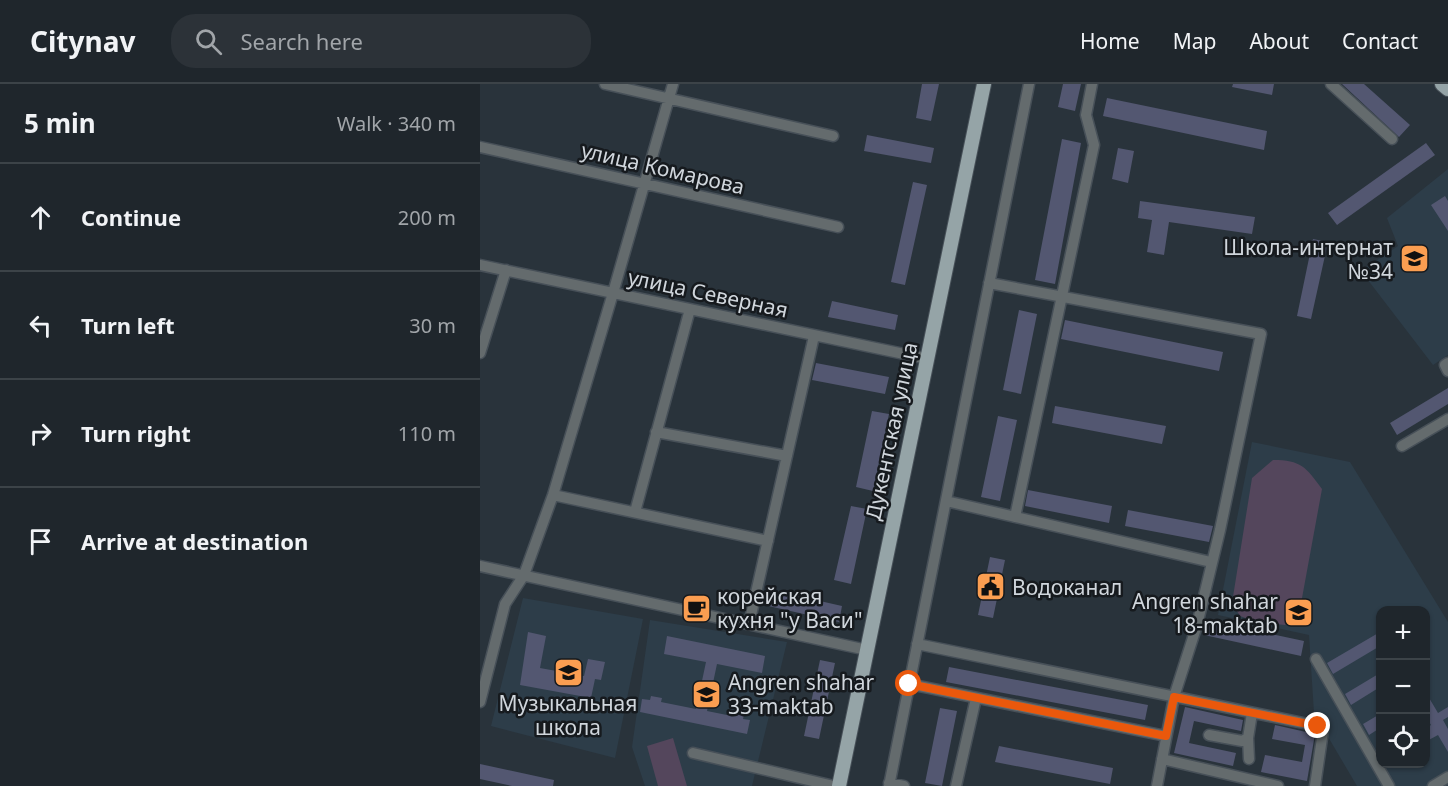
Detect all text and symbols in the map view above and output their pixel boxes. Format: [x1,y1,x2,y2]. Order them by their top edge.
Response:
search box [171,14,591,68]
text: Citynav [30,22,135,60]
icon: search [192,25,225,58]
text: Search here [240,26,363,56]
text: Home [1080,27,1140,55]
text: Map [1173,27,1216,55]
text: About [1249,27,1309,55]
text: Contact [1342,27,1418,55]
text: 5 min [24,105,96,141]
text: Walk · 340 m [337,110,456,137]
street label: улица Комарова [579,136,747,200]
icon: ahead [24,201,57,234]
text: Continue [81,202,181,232]
text: 200 m [398,204,456,231]
place label: Школа-интернат №34 [1223,233,1393,285]
school or university icon: Школа-интернат №34 [1398,243,1430,275]
street label: улица Северная [625,262,791,324]
icon: left [24,309,57,342]
text: Turn left [81,310,175,340]
text: 30 m [409,312,456,339]
street label: Дукентская улица [858,339,924,523]
icon: right [24,417,57,450]
text: Turn right [81,418,191,448]
text: 110 m [398,420,456,447]
icon: arrive [24,525,57,558]
text: Arrive at destination [81,526,308,556]
public building icon: Водоканал [975,571,1007,603]
place label: Водоканал [1012,573,1122,601]
place label: корейская кухня "у Васи" [717,582,862,634]
place label: Angren shahar 18-maktab [1132,587,1278,639]
cafe icon: корейская кухня "у Васи" [680,592,712,624]
school or university icon: Angren shahar 18-maktab [1283,597,1315,629]
map controls [1376,606,1430,768]
button: + [1376,606,1430,660]
school or university icon: Музыкальная школа [552,656,584,688]
button: − [1376,660,1430,714]
place label: Angren shahar 33-maktab [728,668,874,720]
route start [895,670,921,696]
school or university icon: Angren shahar 33-maktab [691,678,723,710]
place label: Музыкальная школа [499,689,637,741]
route end [1304,712,1330,738]
button: locate [1376,714,1430,768]

